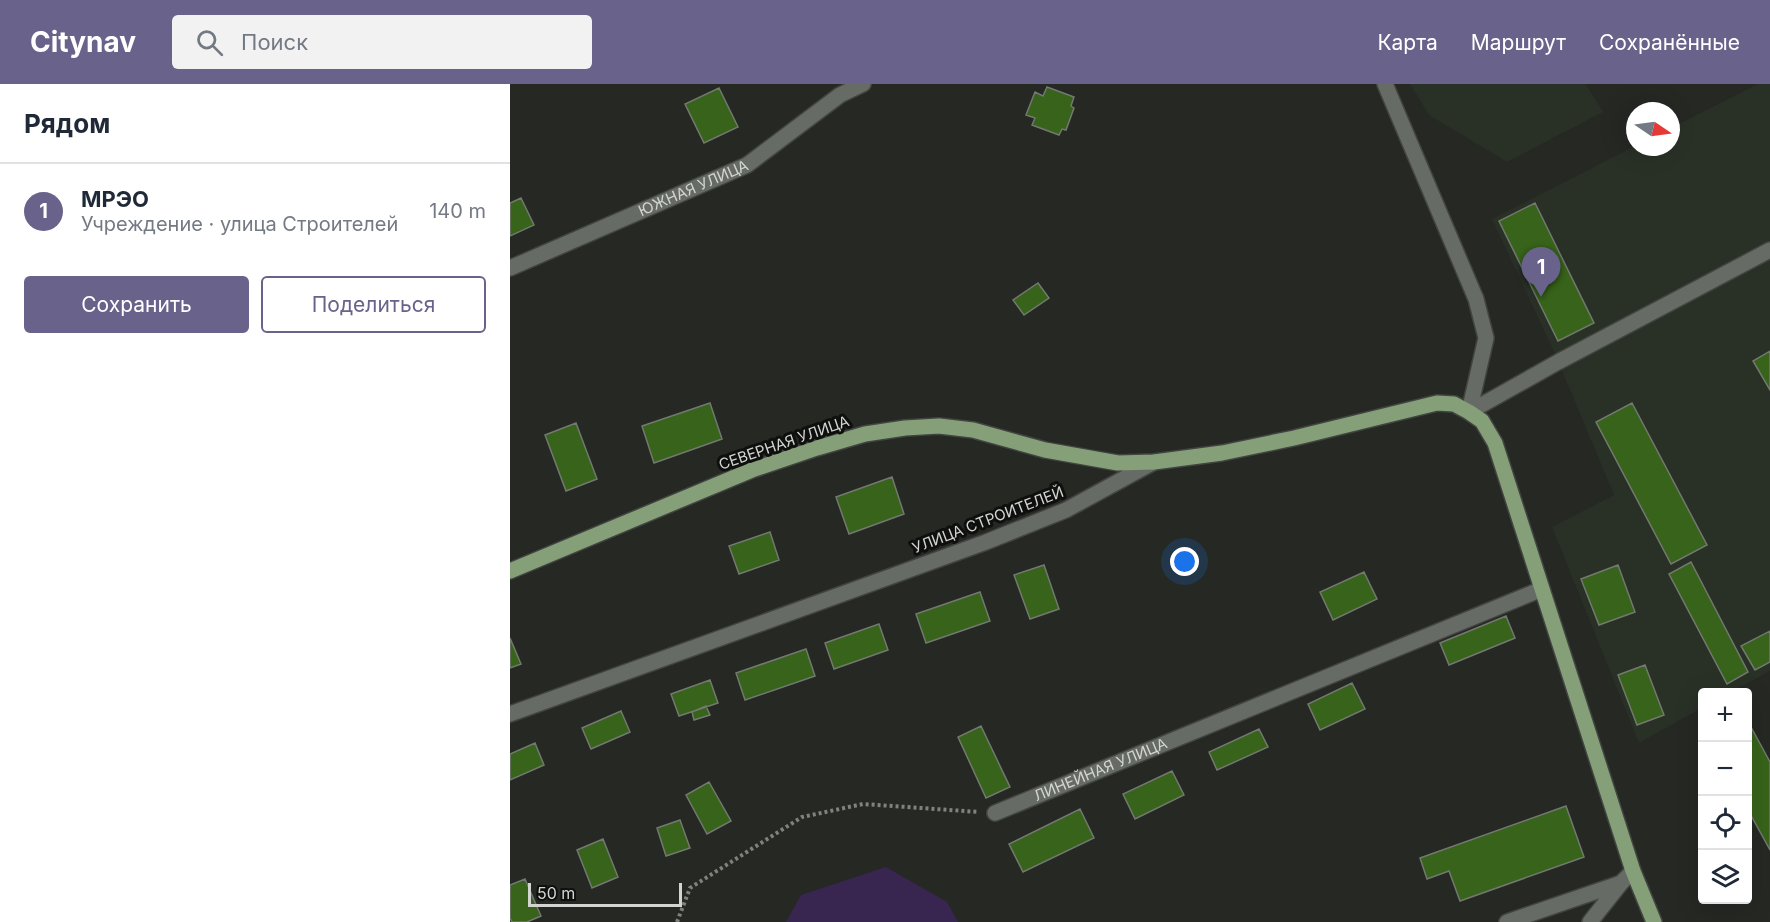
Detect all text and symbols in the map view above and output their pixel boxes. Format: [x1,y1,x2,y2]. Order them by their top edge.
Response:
search box [172,15,592,69]
text: Citynav [30,25,136,59]
icon: search [193,26,226,59]
text: Поиск [241,29,308,55]
text: Карта [1377,30,1438,55]
text: Маршрут [1471,30,1566,55]
text: Сохранённые [1599,30,1740,55]
north arrow [1626,102,1680,156]
text: Рядом [24,108,110,139]
street label: ЮЖНАЯ УЛИЦА [635,156,751,220]
text: МРЭО [81,186,149,212]
text: 1 [39,199,48,223]
text: 140 m [429,199,486,223]
text: Учреждение · улица Строителей [81,212,398,236]
pin: 1 [1522,248,1560,297]
button: Сохранить [24,276,249,333]
button: Поделиться [261,276,486,333]
street label: СЕВЕРНАЯ УЛИЦА [716,411,852,474]
street label: УЛИЦА СТРОИТЕЛЕЙ [909,482,1066,557]
your location [1170,547,1199,576]
map controls [1698,688,1752,904]
button: + [1698,688,1752,742]
street label: ЛИНЕЙНАЯ УЛИЦА [1031,734,1170,805]
button: − [1698,742,1752,796]
button: locate [1698,796,1752,850]
button: layers [1698,850,1752,904]
scale bar [528,880,682,908]
text: 50 m [537,883,575,903]

